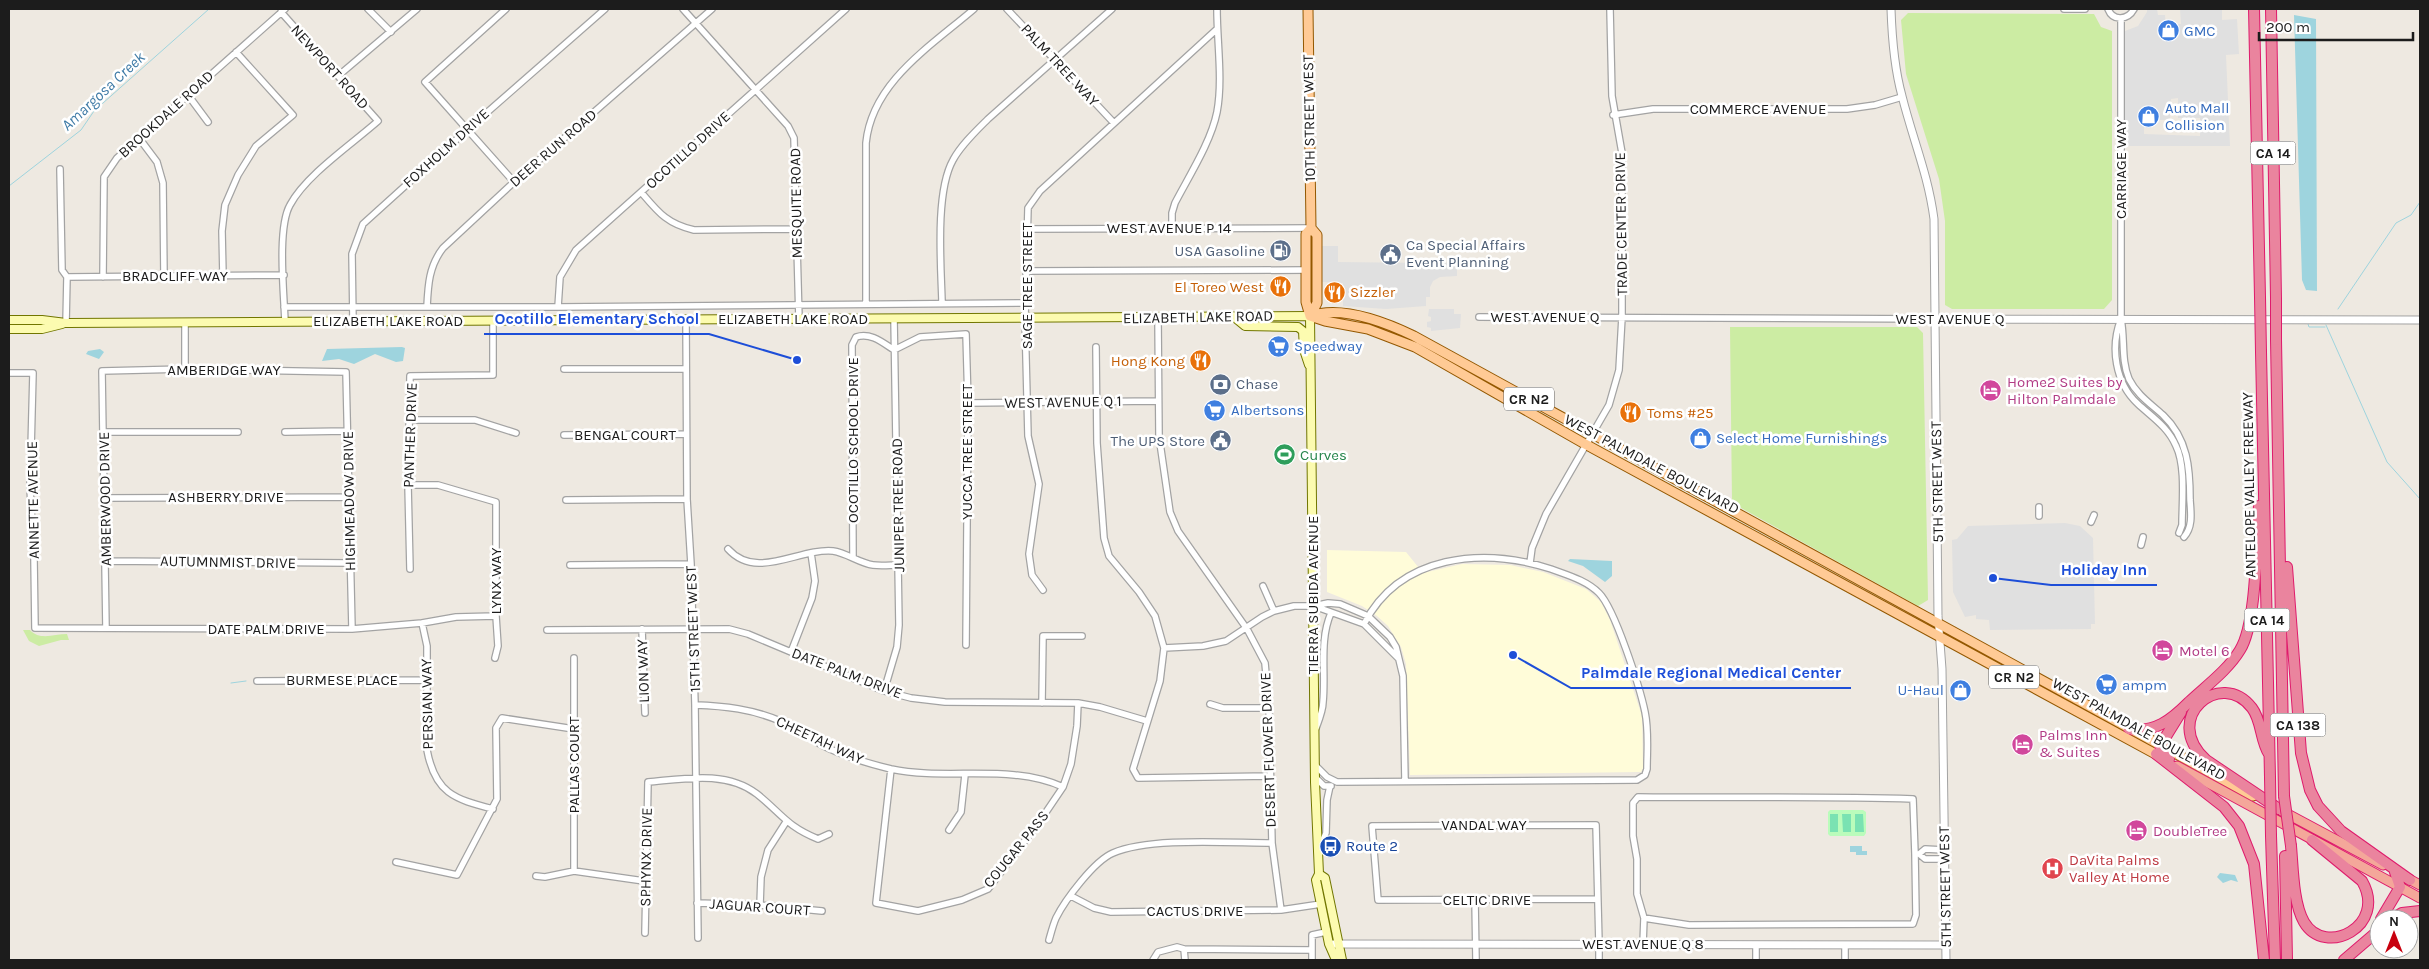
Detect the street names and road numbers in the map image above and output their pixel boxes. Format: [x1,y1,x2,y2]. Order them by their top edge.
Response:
street label: PALM TREE WAY [1017,20,1103,111]
street label: NEWPORT ROAD [287,21,373,113]
street label: 10TH STREET WEST [1299,54,1319,182]
street label: BROOKDALE ROAD [115,67,217,161]
street label: COMMERCE AVENUE [1690,100,1826,118]
street label: FOXHOLM DRIVE [399,104,493,192]
street label: DEER RUN ROAD [506,105,600,191]
street label: OCOTILLO DRIVE [642,107,734,193]
street label: CARRIAGE WAY [2112,118,2130,219]
road number: CA 14 [2250,142,2296,164]
street label: MESQUITE ROAD [786,147,806,259]
street label: TRADE CENTER DRIVE [1611,152,1631,296]
street label: WEST AVENUE P 14 [1107,219,1232,237]
street label: SAGE TREE STREET [1018,222,1036,349]
street label: BRADCLIFF WAY [122,267,229,285]
street label: ELIZABETH LAKE ROAD [1123,307,1273,327]
street label: WEST AVENUE Q [1491,308,1599,326]
street label: ELIZABETH LAKE ROAD [718,310,868,328]
street label: WEST AVENUE Q [1896,310,2004,328]
street label: ELIZABETH LAKE ROAD [313,312,463,330]
street label: OCOTILLO SCHOOL DRIVE [844,357,862,523]
street label: AMBERIDGE WAY [167,361,281,379]
street label: PANTHER DRIVE [399,382,421,488]
street label: YUCCA TREE STREET [958,384,976,520]
road number: CR N2 [1504,388,1554,410]
street label: ANTELOPE VALLEY FREEWAY [2238,391,2260,578]
street label: WEST AVENUE Q 1 [1004,392,1122,412]
street label: WEST PALMDALE BOULEVARD [1561,410,1743,518]
street label: 5TH STREET WEST [1927,421,1947,543]
street label: BENGAL COURT [574,426,677,444]
street label: HIGHMEADOW DRIVE [339,431,359,571]
street label: AMBERWOOD DRIVE [95,432,115,566]
street label: JUNIPER TREE ROAD [888,438,908,572]
street label: ANNETTE AVENUE [23,441,43,559]
street label: ASHBERRY DRIVE [168,488,284,506]
street label: TIERRA SUBIDA AVENUE [1304,516,1322,674]
street label: LYNX WAY [487,547,505,615]
street label: AUTUMNMIST DRIVE [160,552,296,572]
street label: 15TH STREET WEST [682,565,704,693]
road number: CA 14 [2244,608,2290,632]
street label: DATE PALM DRIVE [207,620,325,638]
street label: LION WAY [633,638,653,703]
street label: DATE PALM DRIVE [789,644,905,702]
street label: PERSIAN WAY [417,658,437,750]
road number: CR N2 [1989,666,2039,689]
street label: BURMESE PLACE [286,671,398,689]
street label: DESERT FLOWER DRIVE [1256,672,1280,828]
street label: WEST PALMDALE BOULEVARD [2049,674,2229,784]
street label: CHEETAH WAY [773,712,867,768]
road number: CA 138 [2270,714,2326,736]
street label: PALLAS COURT [565,716,583,813]
street label: SPHYNX DRIVE [636,807,656,907]
street label: COUGAR PASS [979,807,1053,891]
street label: VANDAL WAY [1441,816,1527,834]
street label: 5TH STREET WEST [1935,826,1955,948]
street label: CELTIC DRIVE [1443,891,1531,909]
street label: JAGUAR COURT [709,895,811,920]
street label: CACTUS DRIVE [1146,902,1244,920]
street label: WEST AVENUE Q 8 [1582,935,1704,953]

